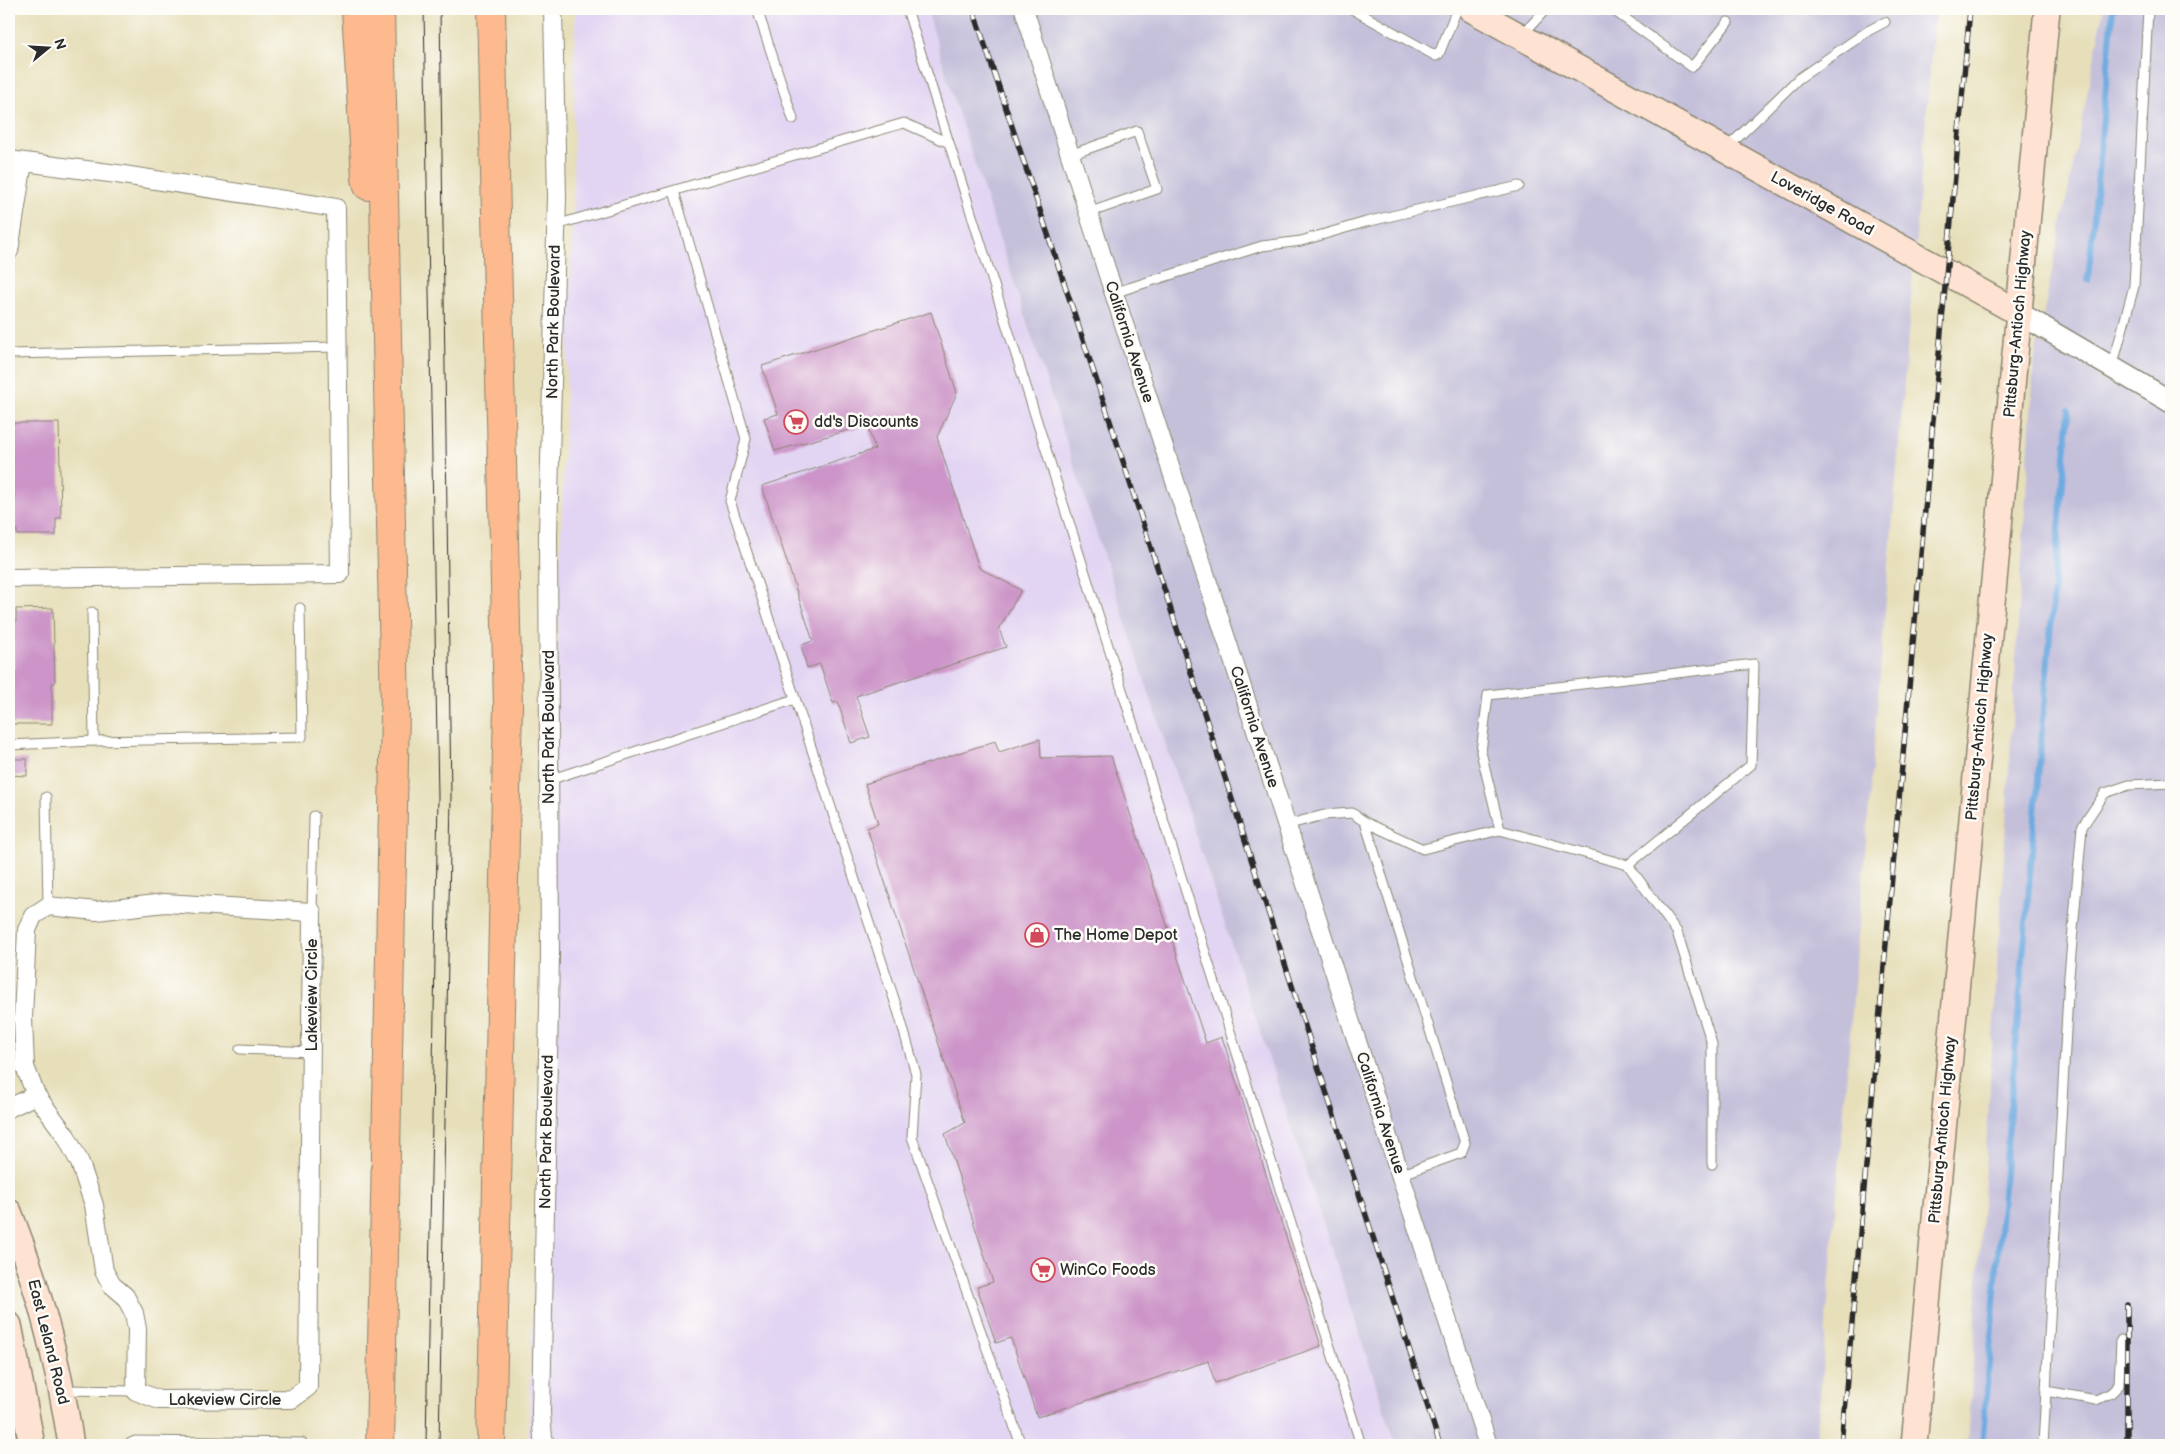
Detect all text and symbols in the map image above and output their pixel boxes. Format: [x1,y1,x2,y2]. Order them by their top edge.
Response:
north arrow [22,22,72,72]
text: N [50,37,70,52]
street label: Loveridge Road [1767,168,1877,240]
street label: Pittsburg-Antioch Highway [2000,229,2036,419]
street label: North Park Boulevard [543,245,565,399]
street label: California Avenue [1100,279,1158,406]
supermarket icon: dd's Discounts [783,409,809,435]
place label: dd's Discounts [814,413,919,432]
street label: Pittsburg-Antioch Highway [1962,632,1998,822]
street label: North Park Boulevard [540,650,559,804]
street label: California Avenue [1225,664,1283,791]
shop icon: The Home Depot [1024,922,1050,948]
place label: The Home Depot [1054,926,1178,945]
street label: Lakeview Circle [303,938,322,1051]
street label: Pittsburg-Antioch Highway [1925,1035,1961,1225]
street label: California Avenue [1351,1050,1409,1177]
street label: North Park Boulevard [536,1055,558,1209]
supermarket icon: WinCo Foods [1030,1257,1056,1283]
place label: WinCo Foods [1060,1261,1156,1280]
street label: East Leland Road [23,1277,73,1407]
street label: Lakeview Circle [169,1391,282,1410]

